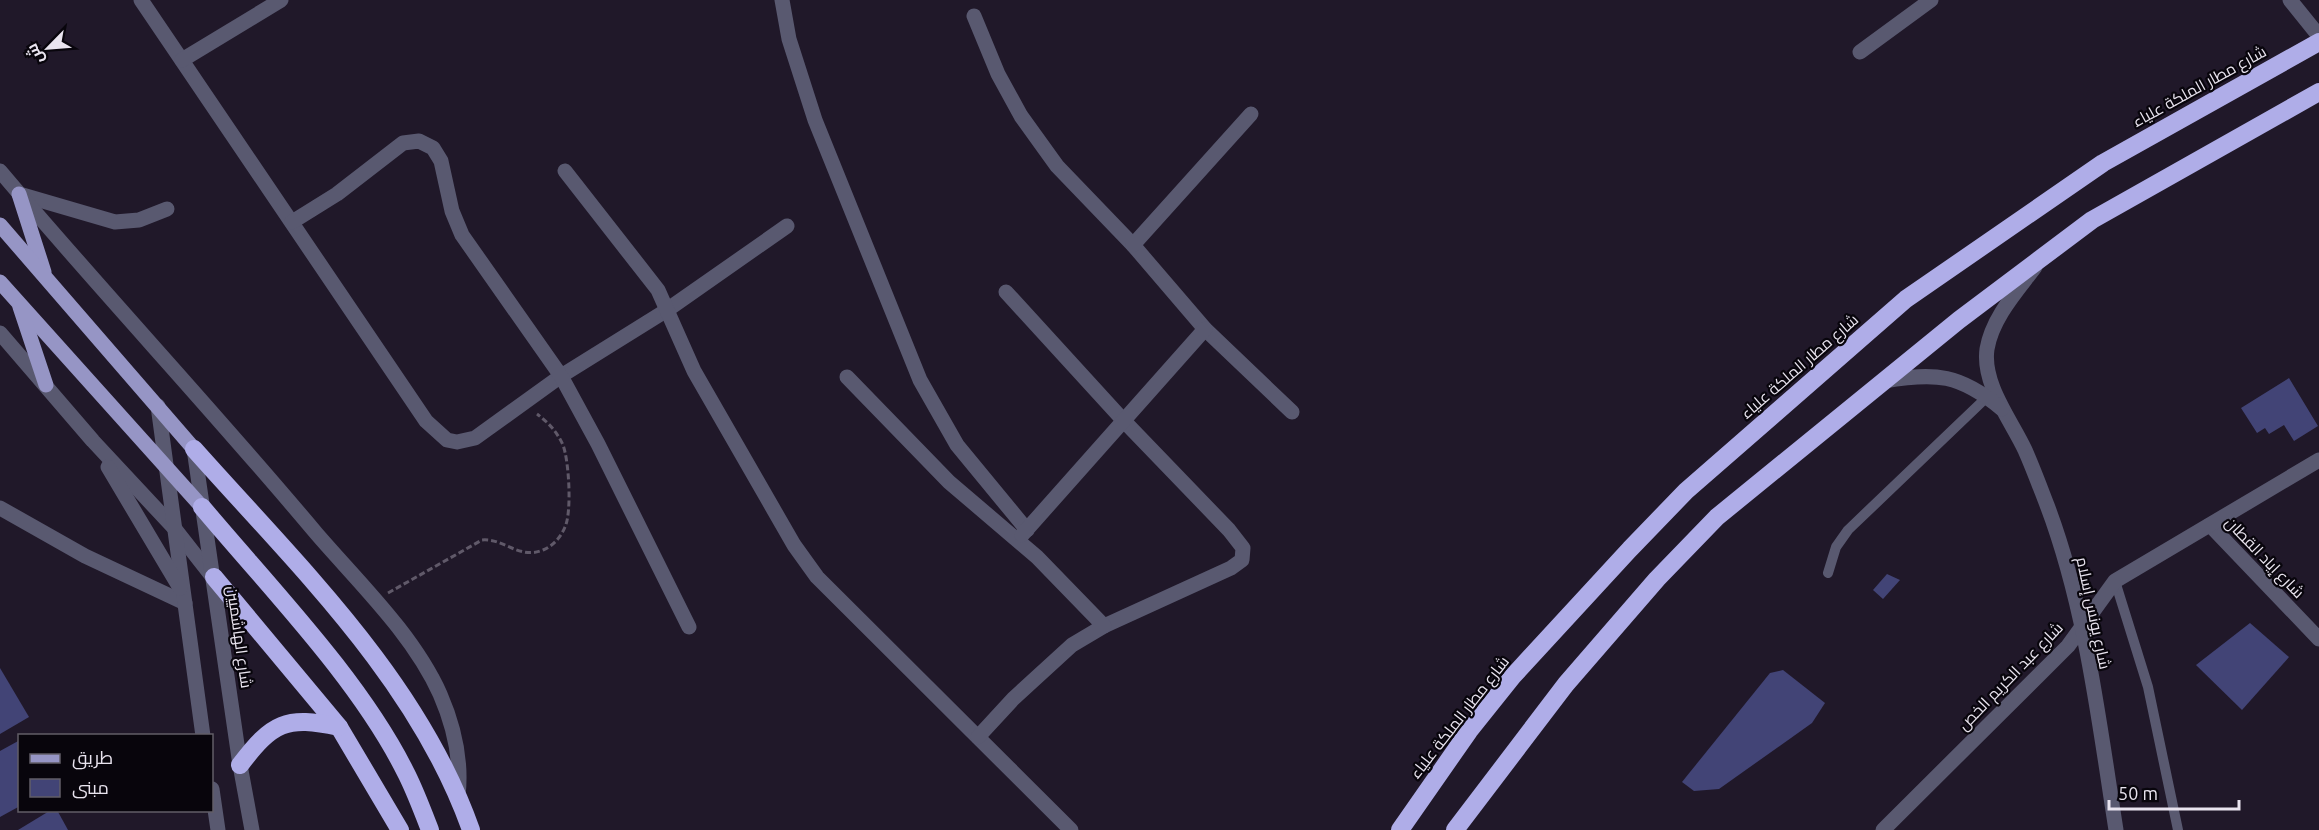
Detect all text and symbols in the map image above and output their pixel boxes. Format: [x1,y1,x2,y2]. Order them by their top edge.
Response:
north arrow [18,18,78,78]
text: ش [22,41,48,67]
street label: شارع مطار الملكة علياء [2129,42,2270,133]
street label: شارع مطار الملكة علياء [1737,310,1863,424]
street label: شارع إياد القطان [2220,513,2308,603]
street label: شارع يونس إسلام [2070,555,2115,671]
street label: شارع الهاشميين [221,585,256,690]
street label: شارع عبد الكريم الخص [1954,618,2068,736]
street label: شارع مطار الملكة علياء [1406,652,1515,783]
legend [18,734,213,812]
text: طريق [72,747,113,770]
scale bar [2109,773,2240,811]
text: مبنى [72,777,109,799]
text: 50 m [2118,783,2158,803]

